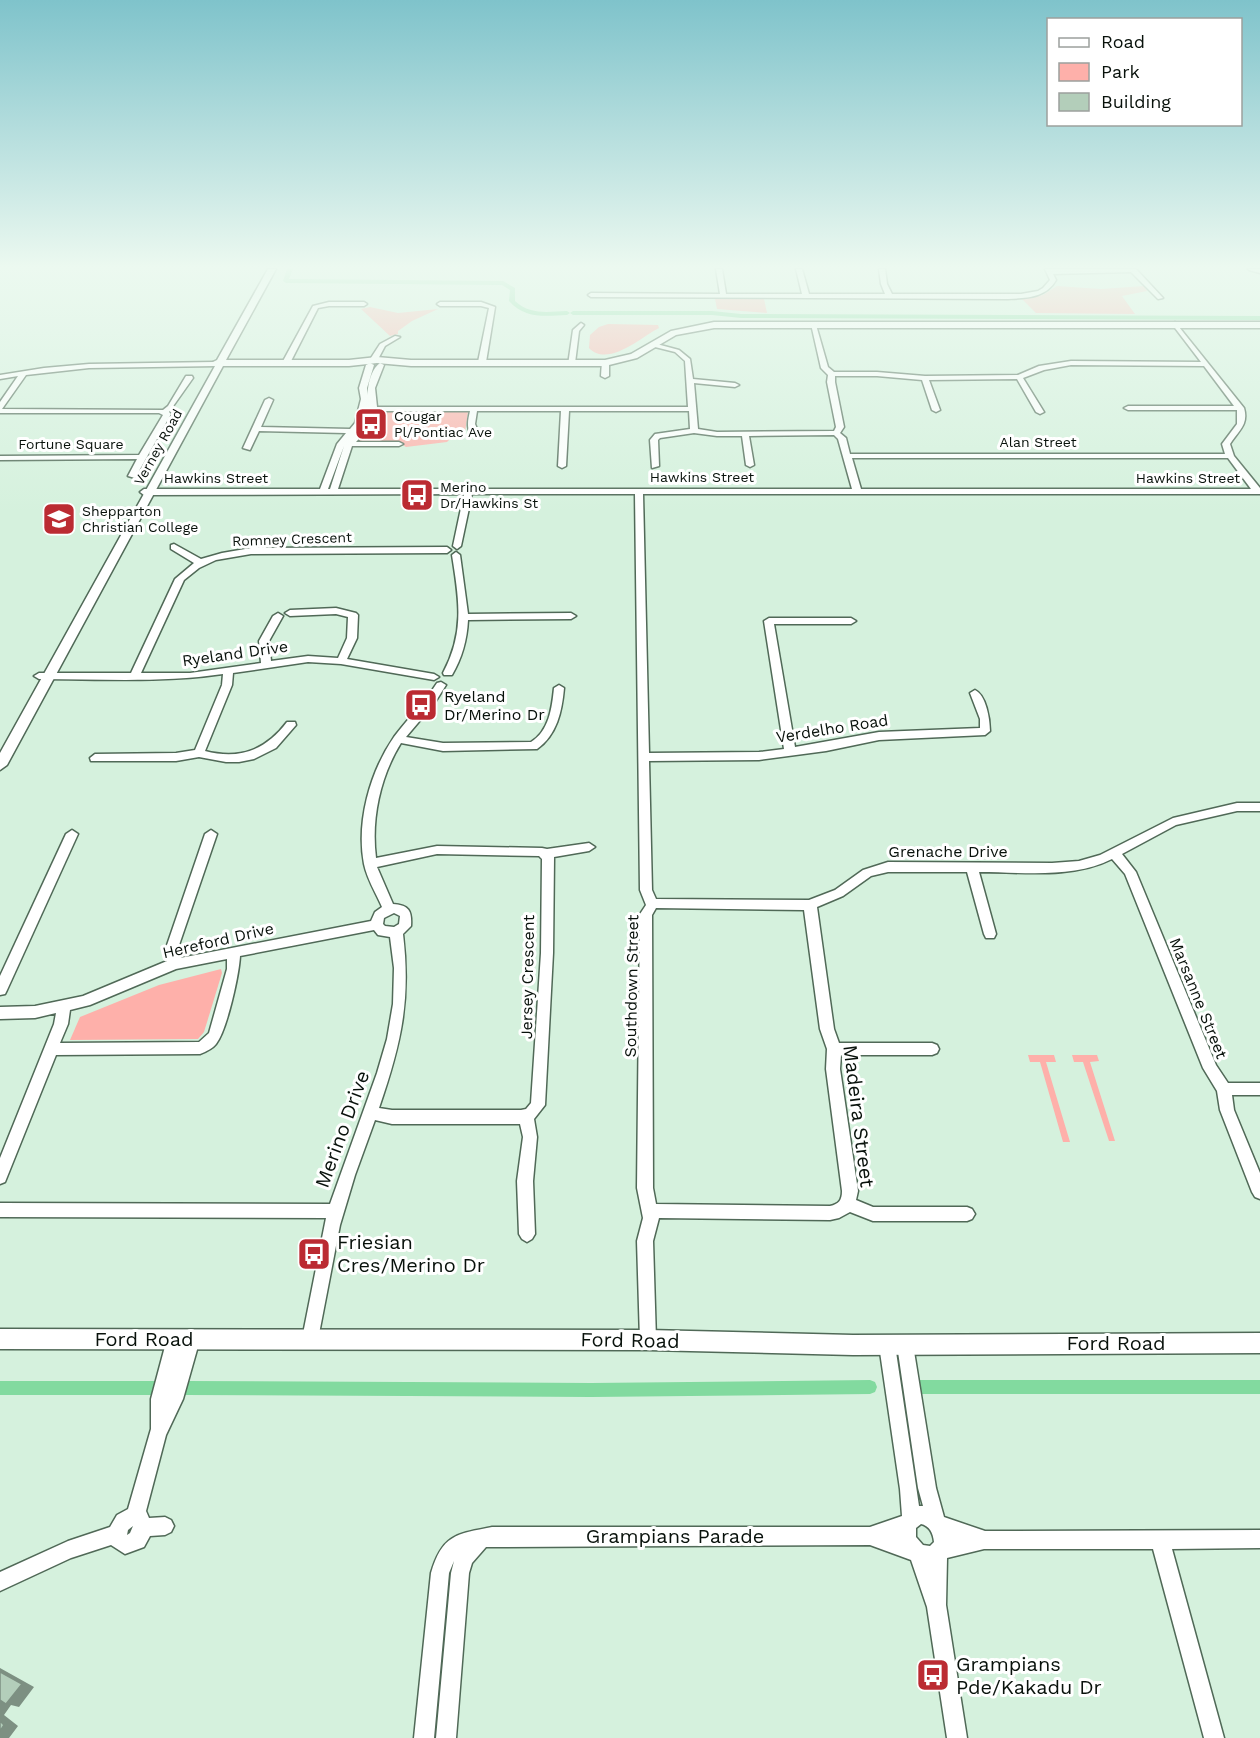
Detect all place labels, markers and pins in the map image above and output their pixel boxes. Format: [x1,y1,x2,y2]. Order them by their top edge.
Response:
bus stop icon: Cougar Pl/Pontiac Ave [353,406,389,442]
place label: Cougar Pl/Pontiac Ave [394,408,492,440]
bus stop icon: Merino Dr/Hawkins St [399,477,435,513]
place label: Merino Dr/Hawkins St [440,479,538,511]
school or university icon: Shepparton Christian College [41,501,77,537]
place label: Shepparton Christian College [82,503,198,535]
bus stop icon: Ryeland Dr/Merino Dr [403,687,439,723]
place label: Ryeland Dr/Merino Dr [444,687,545,724]
place label: Friesian Cres/Merino Dr [337,1230,485,1277]
bus stop icon: Friesian Cres/Merino Dr [296,1236,332,1272]
place label: Grampians Pde/Kakadu Dr [956,1652,1102,1699]
bus stop icon: Grampians Pde/Kakadu Dr [915,1657,951,1693]

